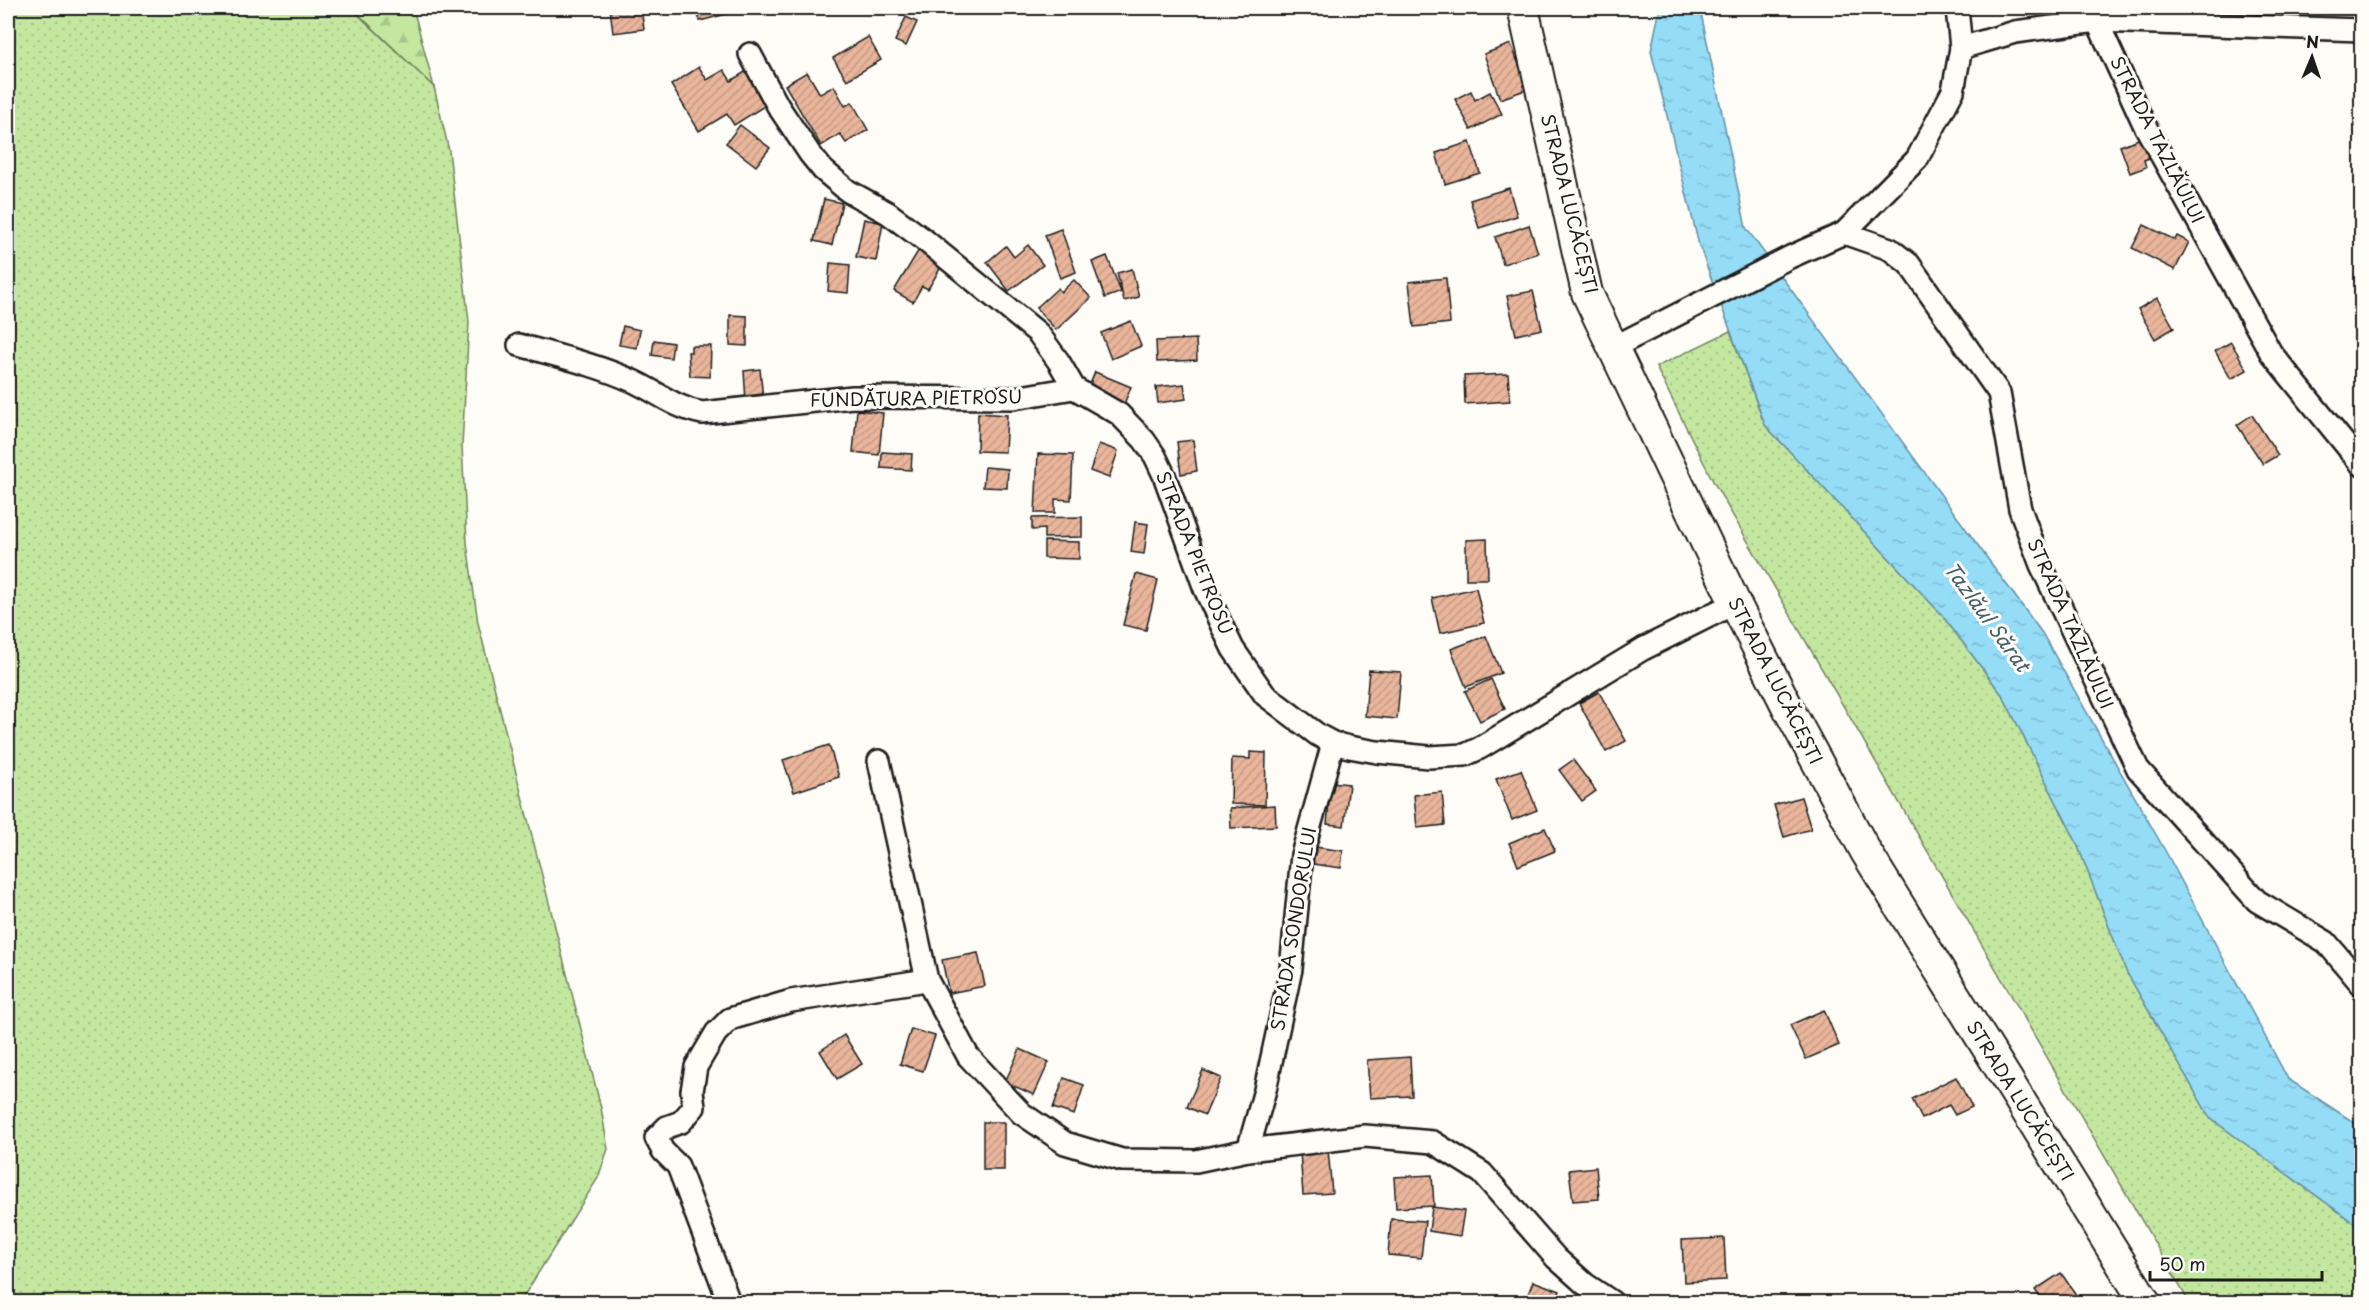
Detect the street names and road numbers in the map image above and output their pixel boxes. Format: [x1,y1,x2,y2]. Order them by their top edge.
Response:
street label: STRADA TAZLĂULUI [2104,51,2212,228]
street label: STRADA LUCĂCEȘTI [1535,111,1606,296]
street label: FUNDĂTURA PIETROSU [810,382,1022,413]
street label: STRADA PIETROSU [1150,467,1241,638]
street label: STRADA TAZLĂULUI [2022,534,2121,713]
street label: STRADA LUCĂCEȘTI [1722,592,1830,769]
street label: STRADA SONDORULUI [1263,825,1322,1033]
street label: STRADA LUCĂCEȘTI [1961,1015,2082,1186]

